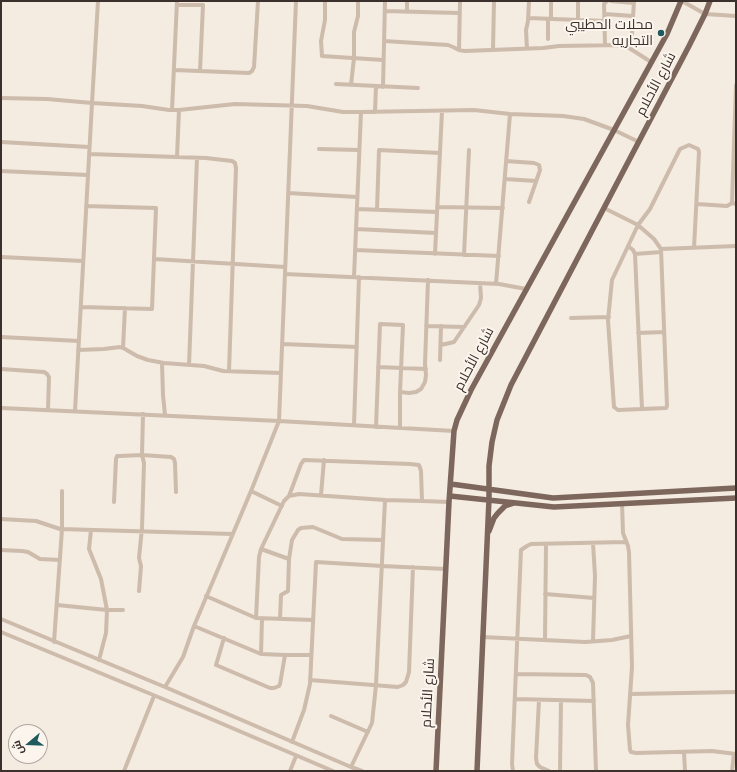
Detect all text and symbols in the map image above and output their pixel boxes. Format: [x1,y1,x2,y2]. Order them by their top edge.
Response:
place label: محلات الحطيبي التجاريه [565,17,653,50]
marker: محلات الحطيبي التجاريه [656,28,666,38]
street label: شارع الأحلام [632,49,680,119]
street label: شارع الأحلام [450,324,498,394]
street label: شارع الأحلام [418,658,438,728]
north arrow [8,724,48,764]
text: ش [9,739,27,757]

